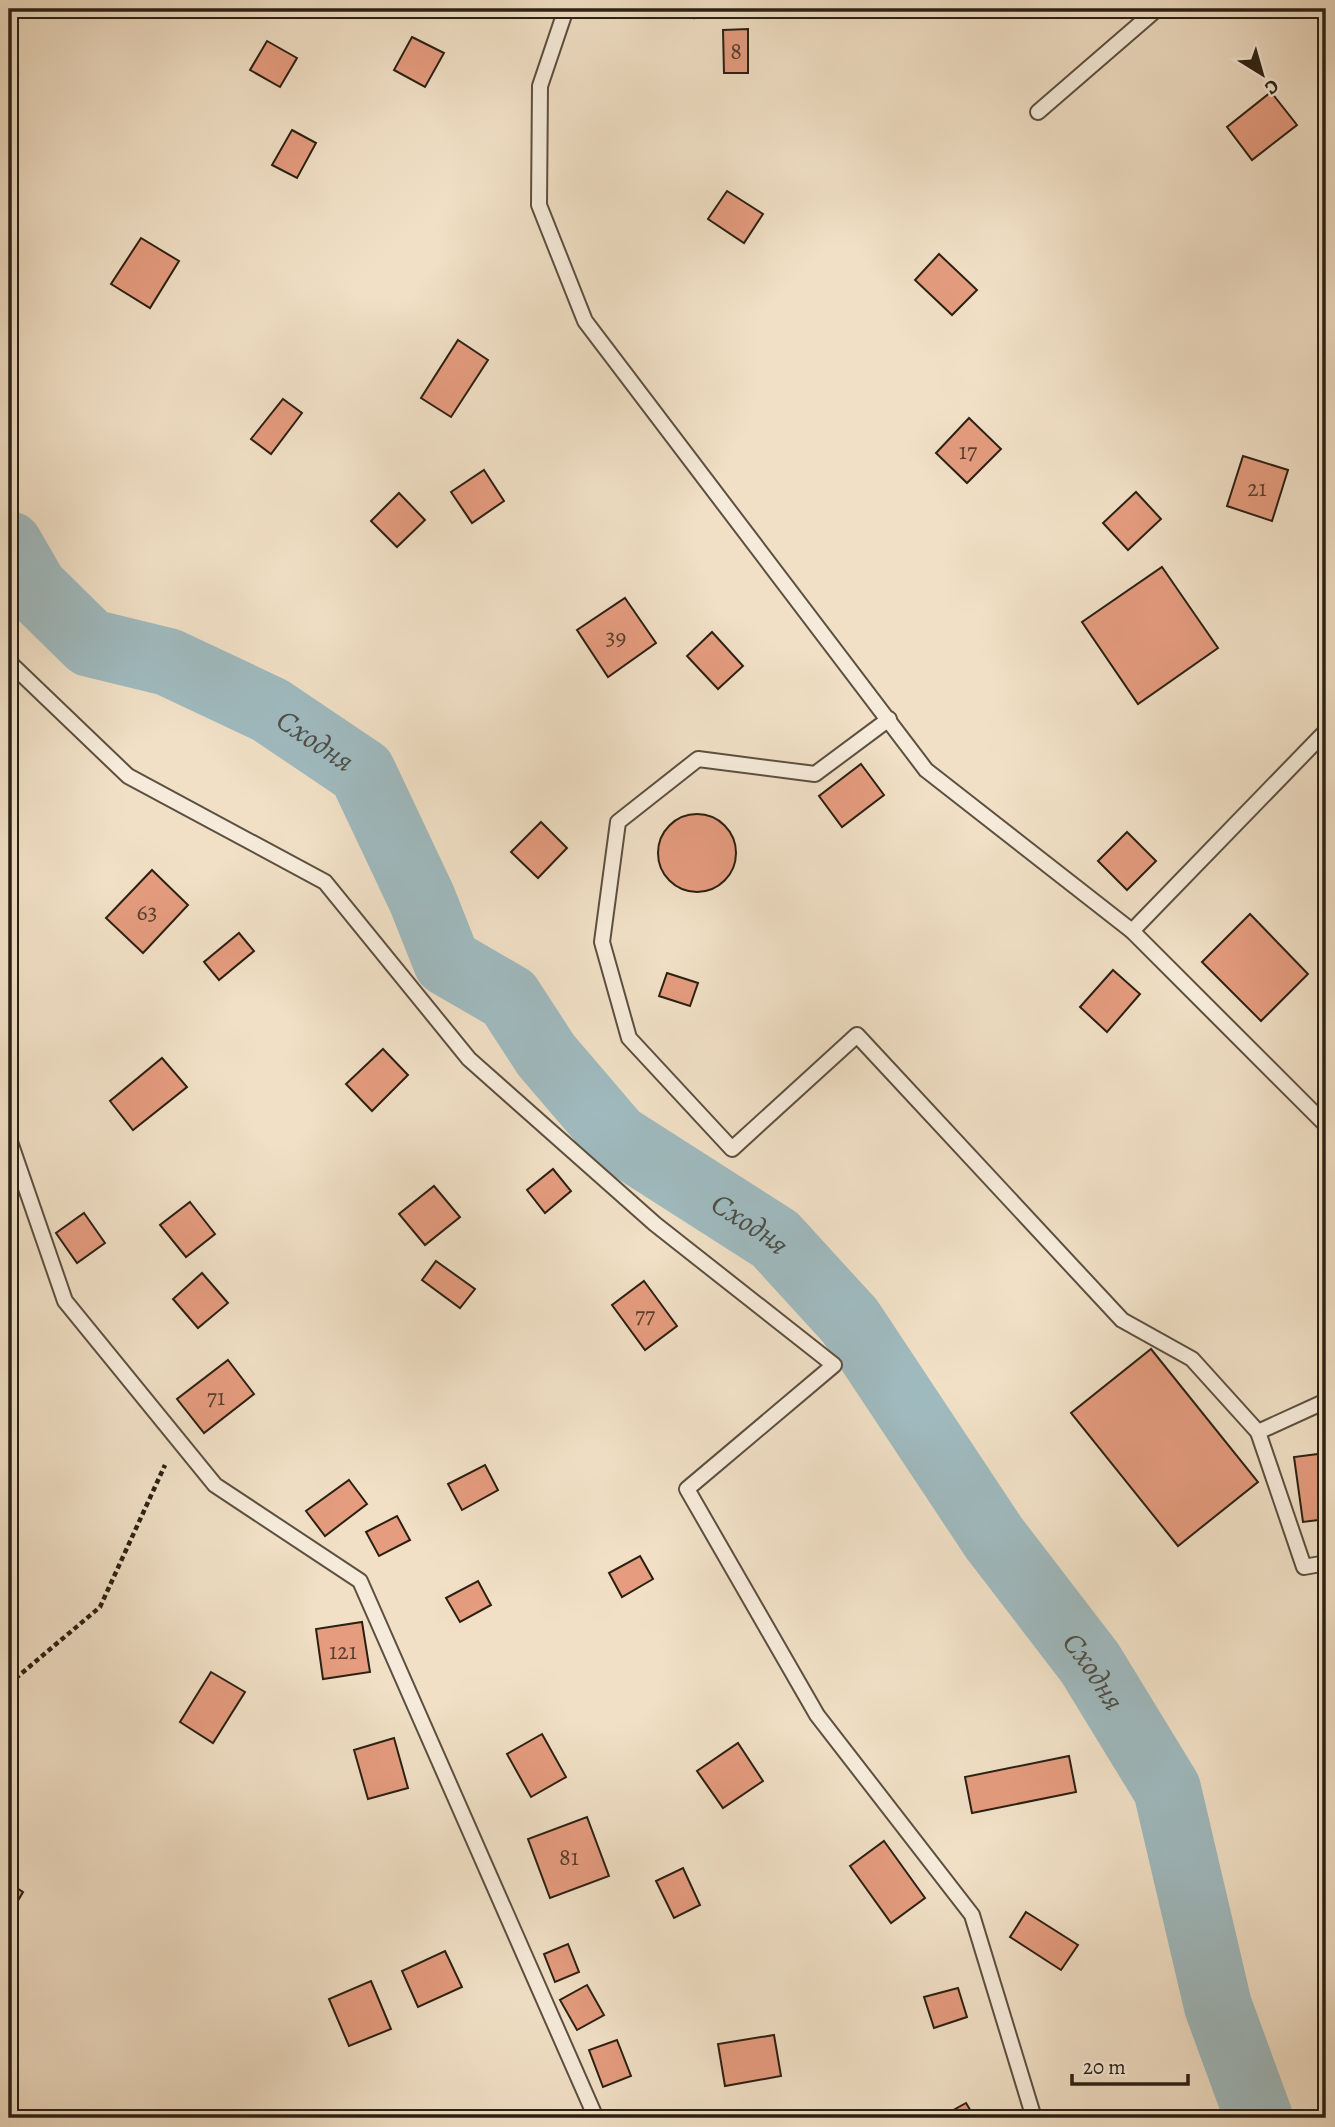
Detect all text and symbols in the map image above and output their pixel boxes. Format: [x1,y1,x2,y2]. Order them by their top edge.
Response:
house number: 8 [730,35,742,67]
north arrow [1226,38,1296,108]
text: С [1259,73,1284,101]
house number: 17 [959,435,978,467]
house number: 21 [1247,472,1267,504]
house number: 39 [606,621,626,653]
water label: Сходня [269,700,362,781]
house number: 63 [136,896,158,928]
water label: Сходня [704,1183,799,1263]
house number: 77 [635,1299,656,1331]
house number: 71 [207,1381,225,1413]
water label: Сходня [1053,1624,1134,1718]
house number: 121 [329,1635,357,1667]
house number: 81 [559,1841,579,1873]
scale bar [1072,2043,1188,2087]
text: 20 m [1083,2053,1126,2081]

